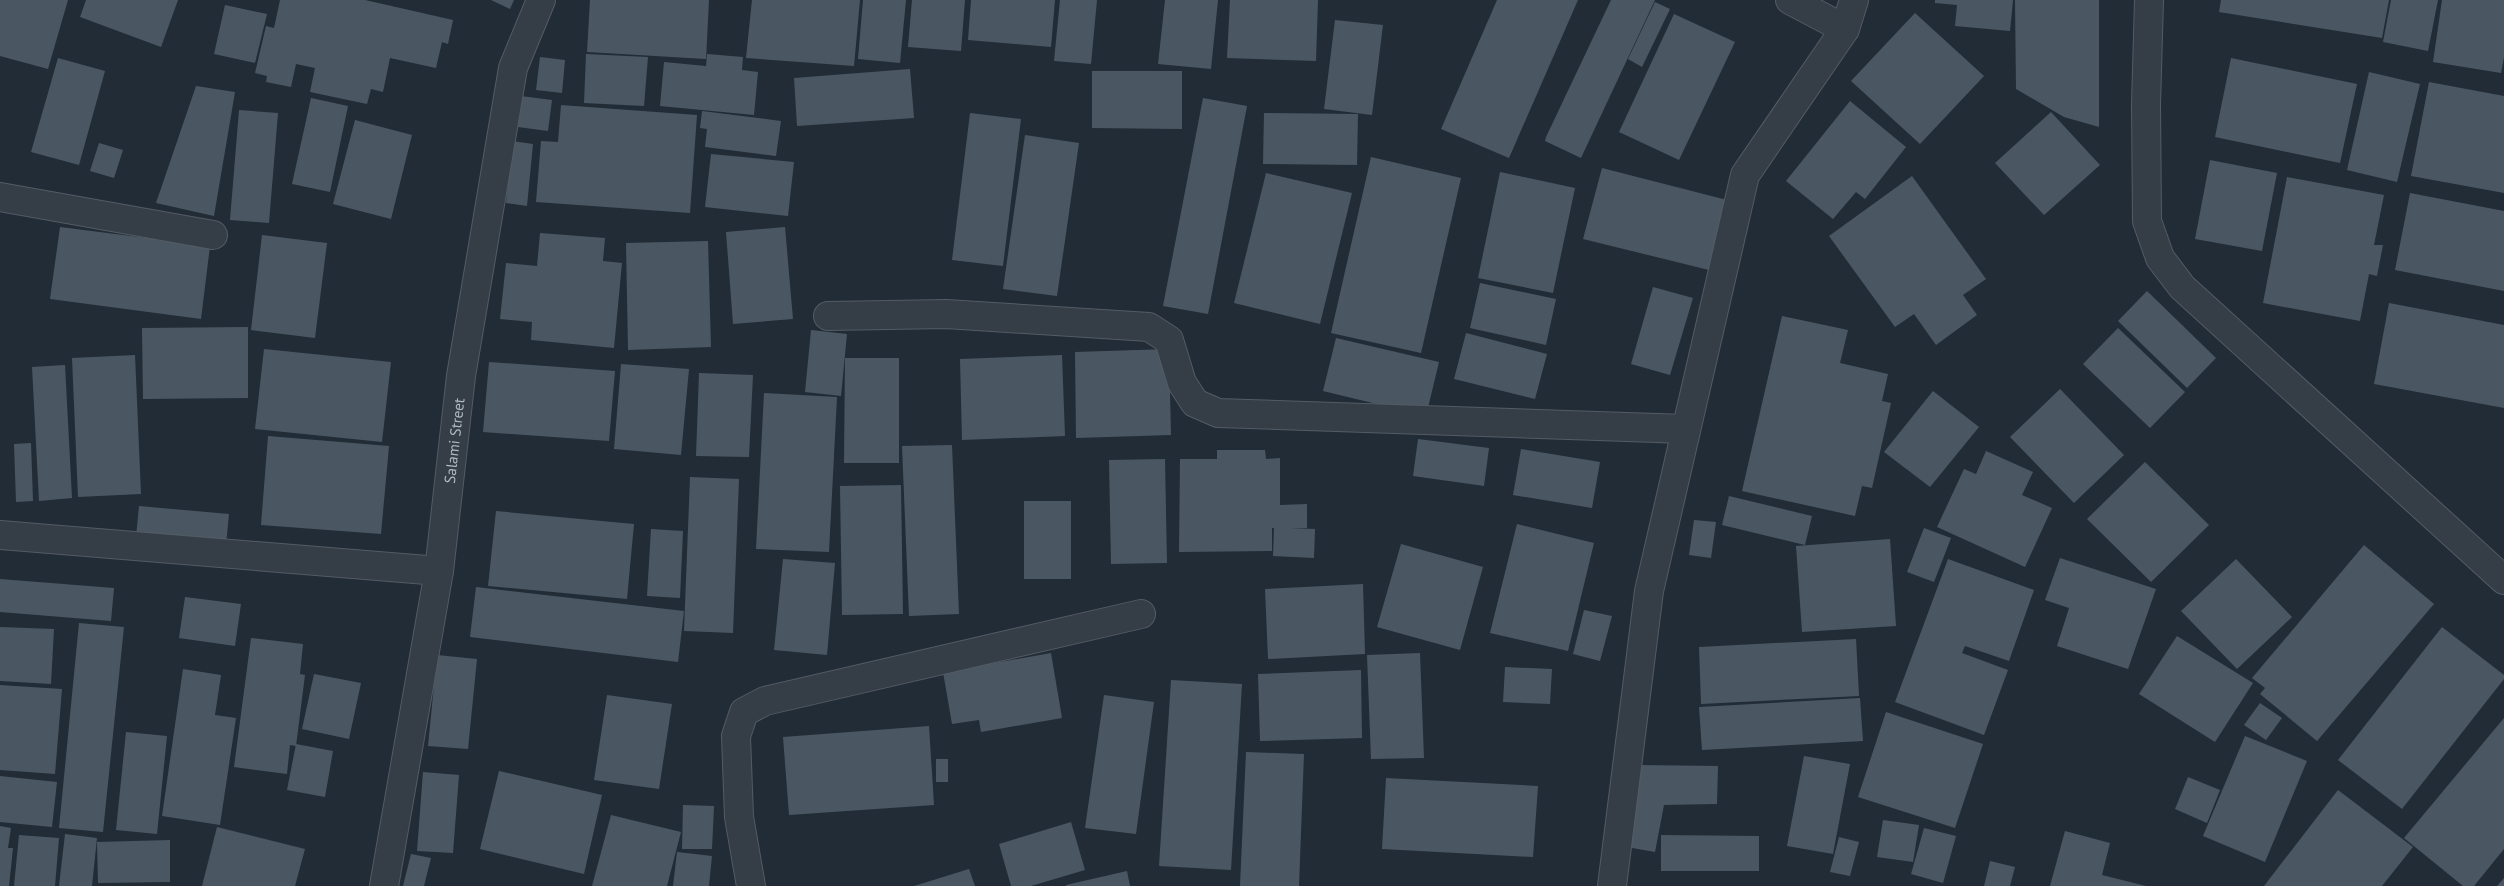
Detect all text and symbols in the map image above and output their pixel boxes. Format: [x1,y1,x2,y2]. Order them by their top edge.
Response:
street label: Salami Street [439,397,468,484]

